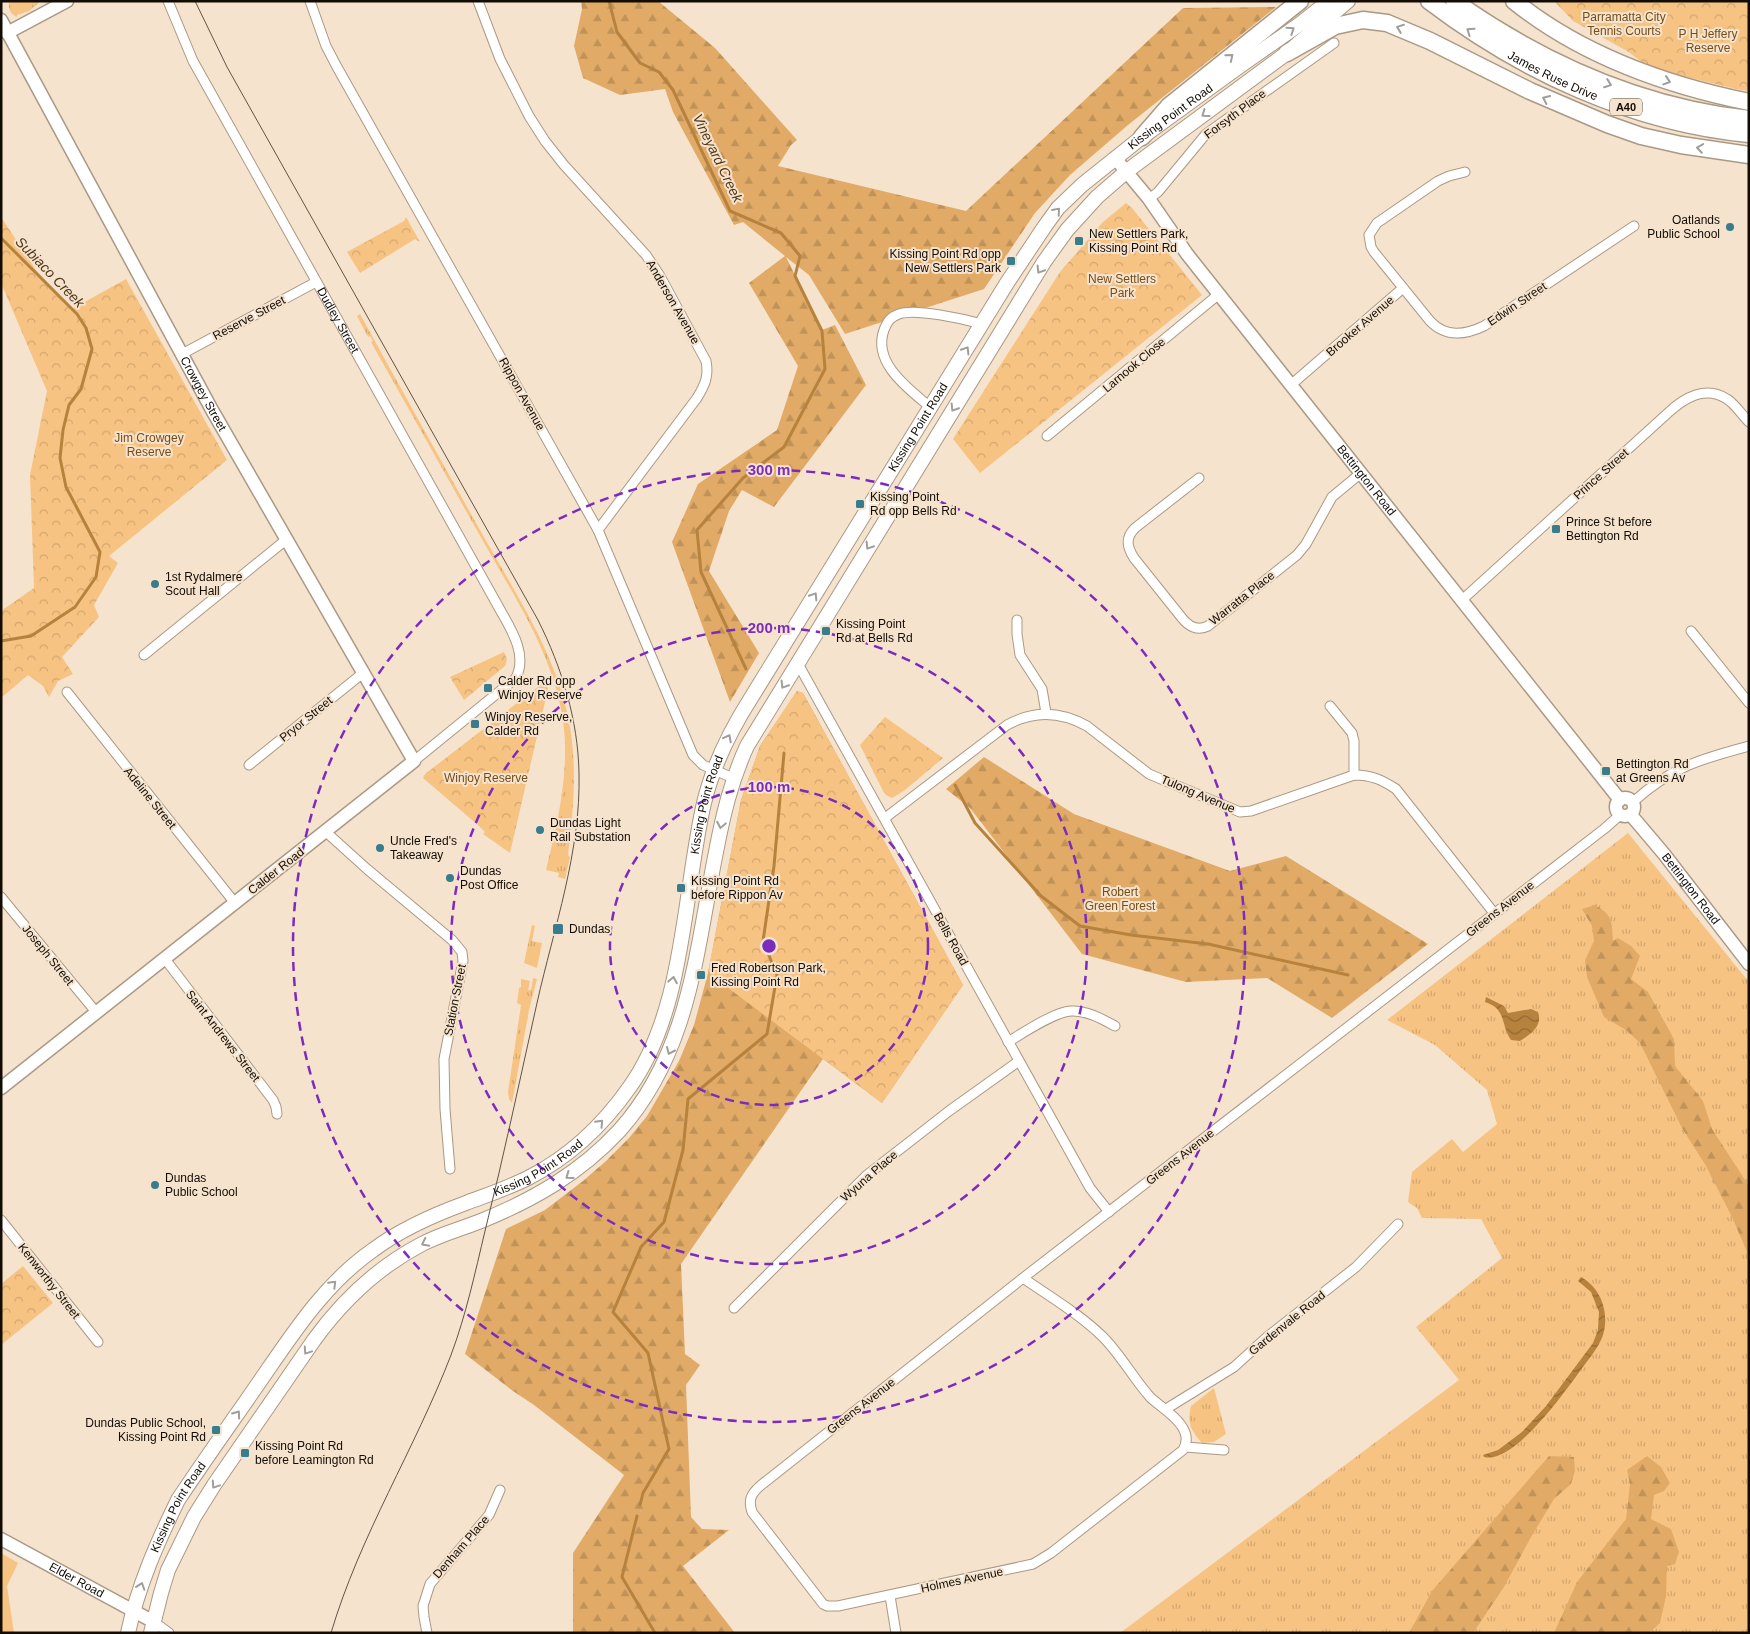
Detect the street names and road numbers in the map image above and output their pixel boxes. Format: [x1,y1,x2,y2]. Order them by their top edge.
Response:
street label: James Ruse Drive [1505,48,1600,103]
street label: Kissing Point Road [1125,81,1215,152]
street label: Forsyth Place [1201,86,1269,142]
road number: A40 [1610,98,1642,115]
street label: Anderson Avenue [643,258,703,347]
street label: Edwin Street [1485,279,1550,329]
street label: Dudley Street [314,285,362,356]
street label: Reserve Street [210,293,288,343]
street label: Brooker Avenue [1323,293,1397,359]
street label: Larnook Close [1100,335,1168,395]
street label: Crowgey Street [177,354,230,434]
street label: Rippon Avenue [496,355,548,433]
street label: Kissing Point Road [885,380,951,474]
street label: Bettington Road [1334,442,1399,518]
street label: Prince Street [1571,445,1632,502]
street label: Warratta Place [1207,568,1278,628]
street label: Pryor Street [277,693,336,745]
street label: Kissing Point Road [688,753,726,855]
street label: Adeline Street [121,764,180,832]
street label: Tulong Avenue [1159,772,1238,816]
street label: Calder Road [245,845,307,897]
street label: Bettington Road [1659,850,1723,927]
street label: Greens Avenue [1463,878,1537,940]
street label: Bells Road [931,910,971,968]
street label: Joseph Street [19,922,77,989]
street label: Station Street [441,962,469,1037]
street label: Saint Andrews Street [183,988,263,1085]
street label: Greens Avenue [1143,1126,1217,1188]
street label: Kissing Point Road [491,1136,586,1199]
street label: Wyuna Place [838,1147,900,1204]
street label: Kenworthy Street [15,1240,83,1322]
street label: Gardenvale Road [1246,1288,1328,1358]
street label: Greens Avenue [824,1375,898,1437]
street label: Kissing Point Road [148,1459,209,1555]
street label: Denham Place [430,1512,492,1581]
street label: Elder Road [47,1560,106,1600]
street label: Holmes Avenue [920,1564,1005,1596]

